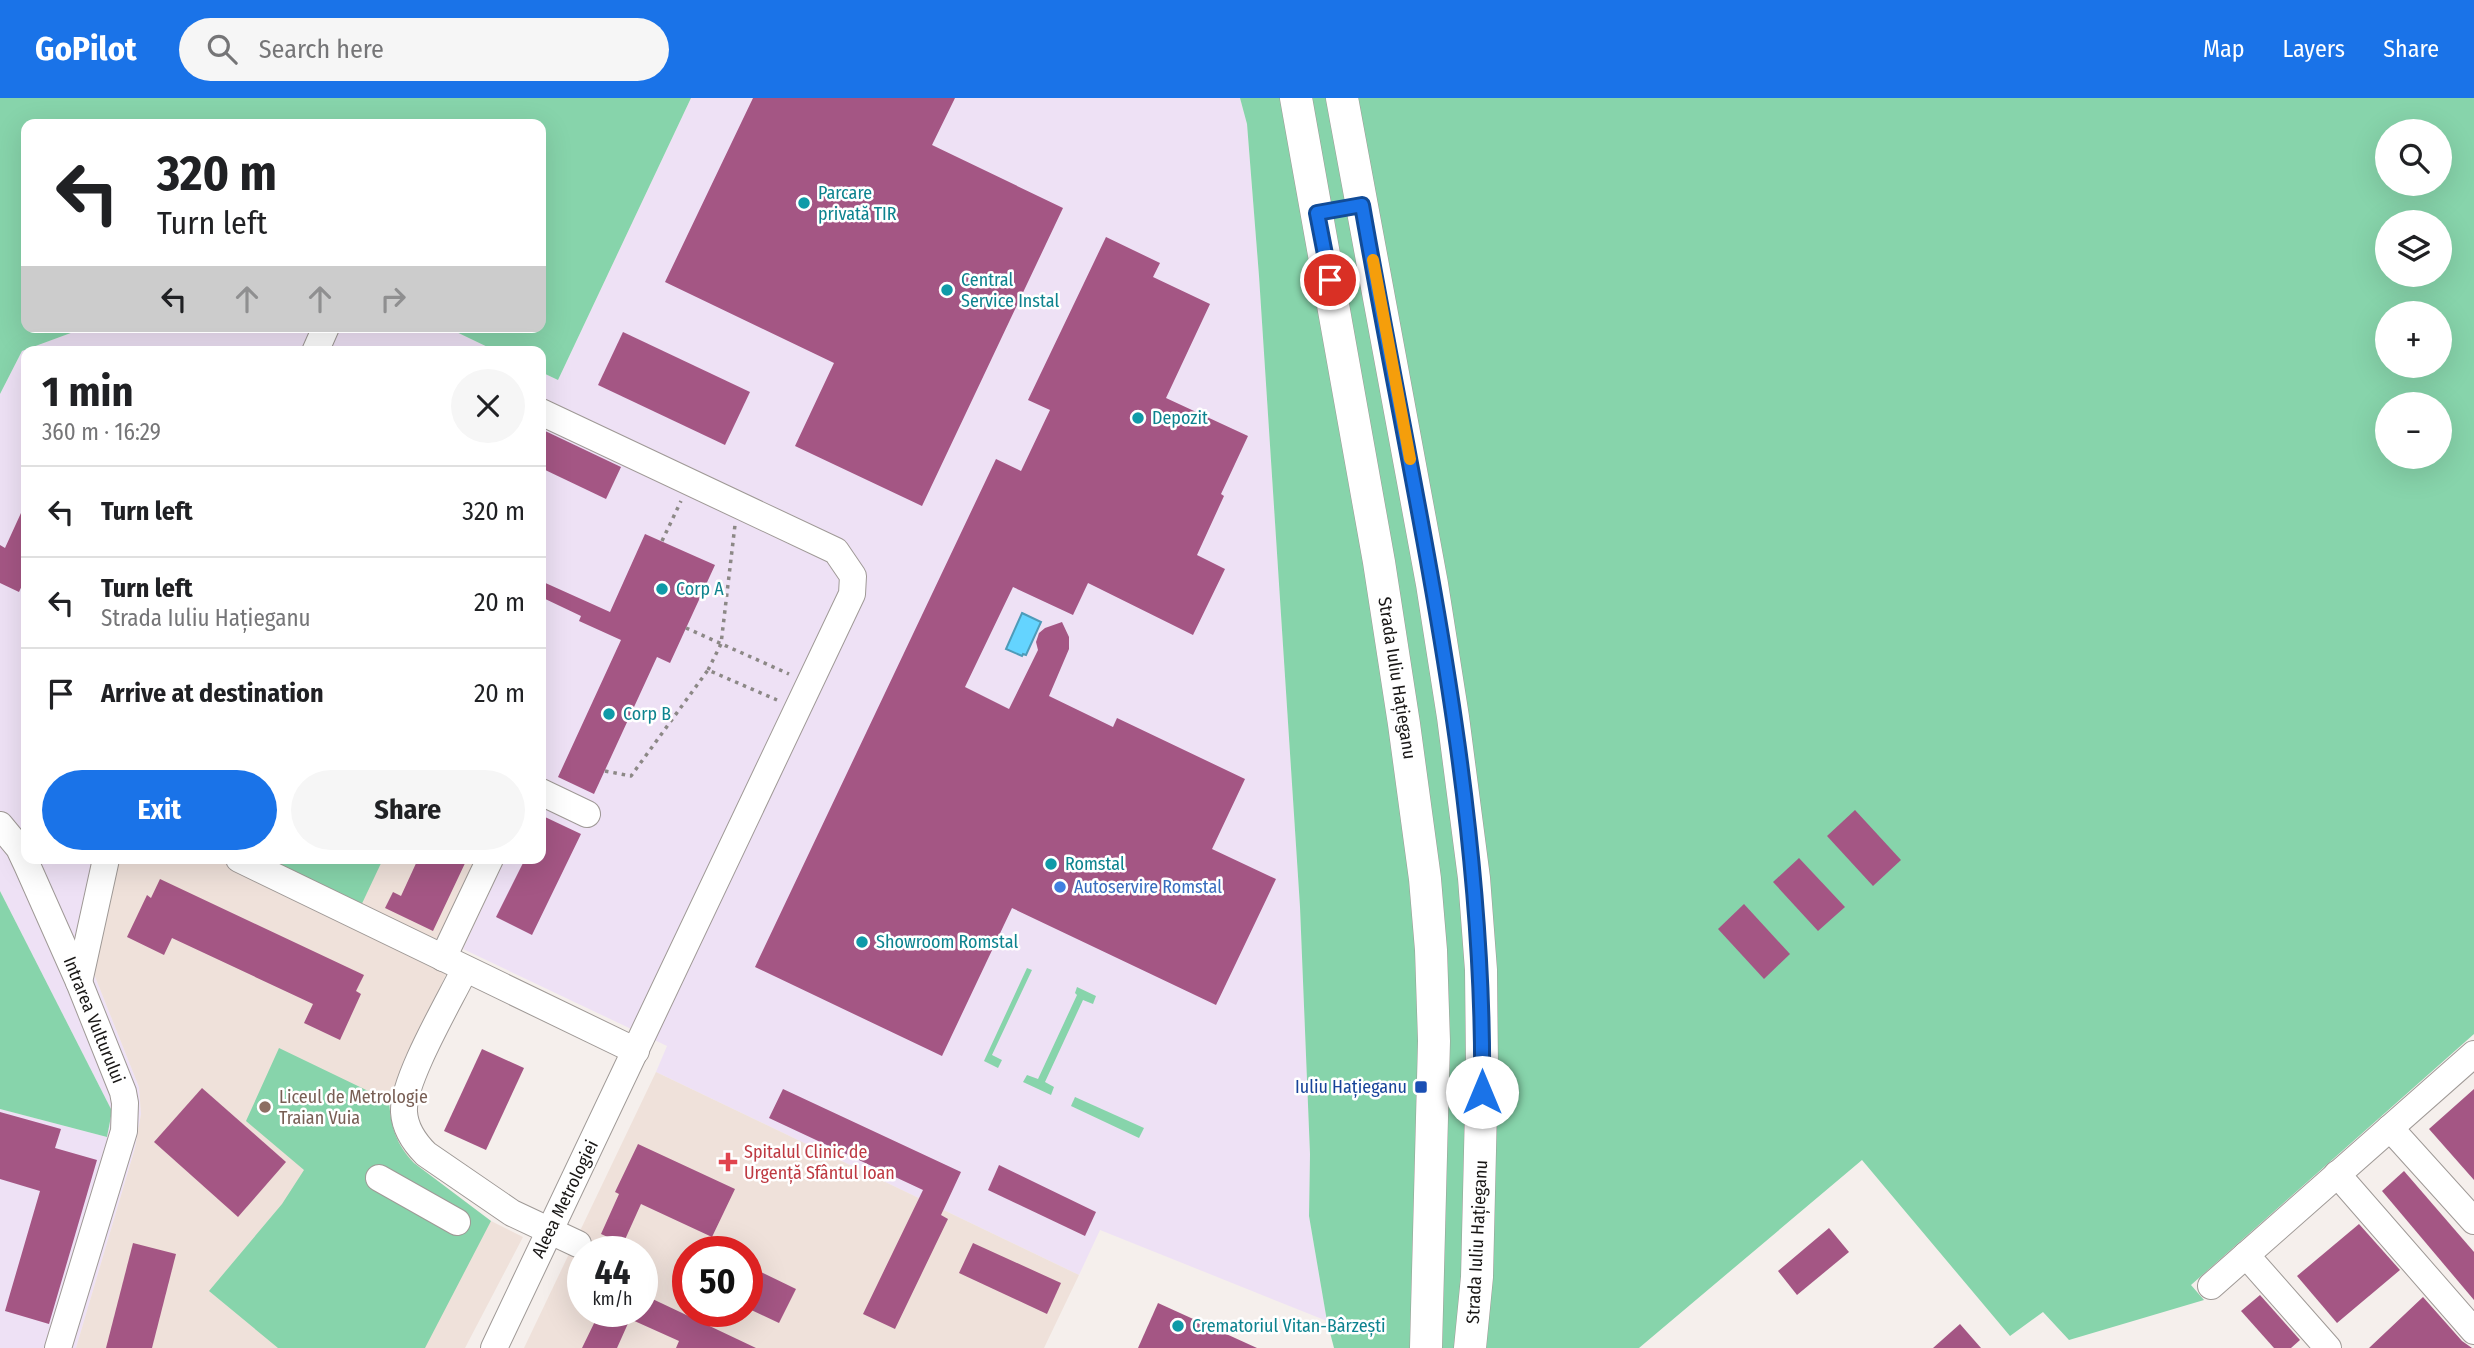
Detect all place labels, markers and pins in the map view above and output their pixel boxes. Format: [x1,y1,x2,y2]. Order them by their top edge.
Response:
place label: Parcare privată TIR [818,182,897,225]
marker: Parcare privată TIR [796,195,812,211]
pin [1300,250,1360,310]
place label: Central Service Instal [961,269,1059,312]
marker: Central Service Instal [939,282,955,298]
place label: Depozit [1152,407,1208,429]
marker: Depozit [1130,410,1146,426]
place label: Corp A [676,578,724,600]
marker: Corp A [654,581,670,597]
place label: Corp B [623,703,671,725]
marker: Corp B [601,706,617,722]
place label: Romstal [1065,853,1125,875]
marker: Romstal [1043,856,1059,872]
place label: Autoservire Romstal [1074,876,1222,898]
marker: Autoservire Romstal [1052,879,1068,895]
place label: Showroom Romstal [876,931,1018,953]
marker: Showroom Romstal [854,934,870,950]
place label: Iuliu Hațieganu [1295,1076,1407,1098]
marker: Iuliu Hațieganu [1413,1079,1429,1095]
place label: Liceul de Metrologie Traian Vuia [279,1086,428,1129]
marker: Liceul de Metrologie Traian Vuia [257,1099,273,1115]
place label: Spitalul Clinic de Urgență Sfântul Ioan [744,1141,895,1184]
marker: Spitalul Clinic de Urgență Sfântul Ioan [718,1152,738,1172]
place label: Crematoriul Vitan-Bârzești [1192,1315,1386,1337]
marker: Crematoriul Vitan-Bârzești [1170,1318,1186,1334]

